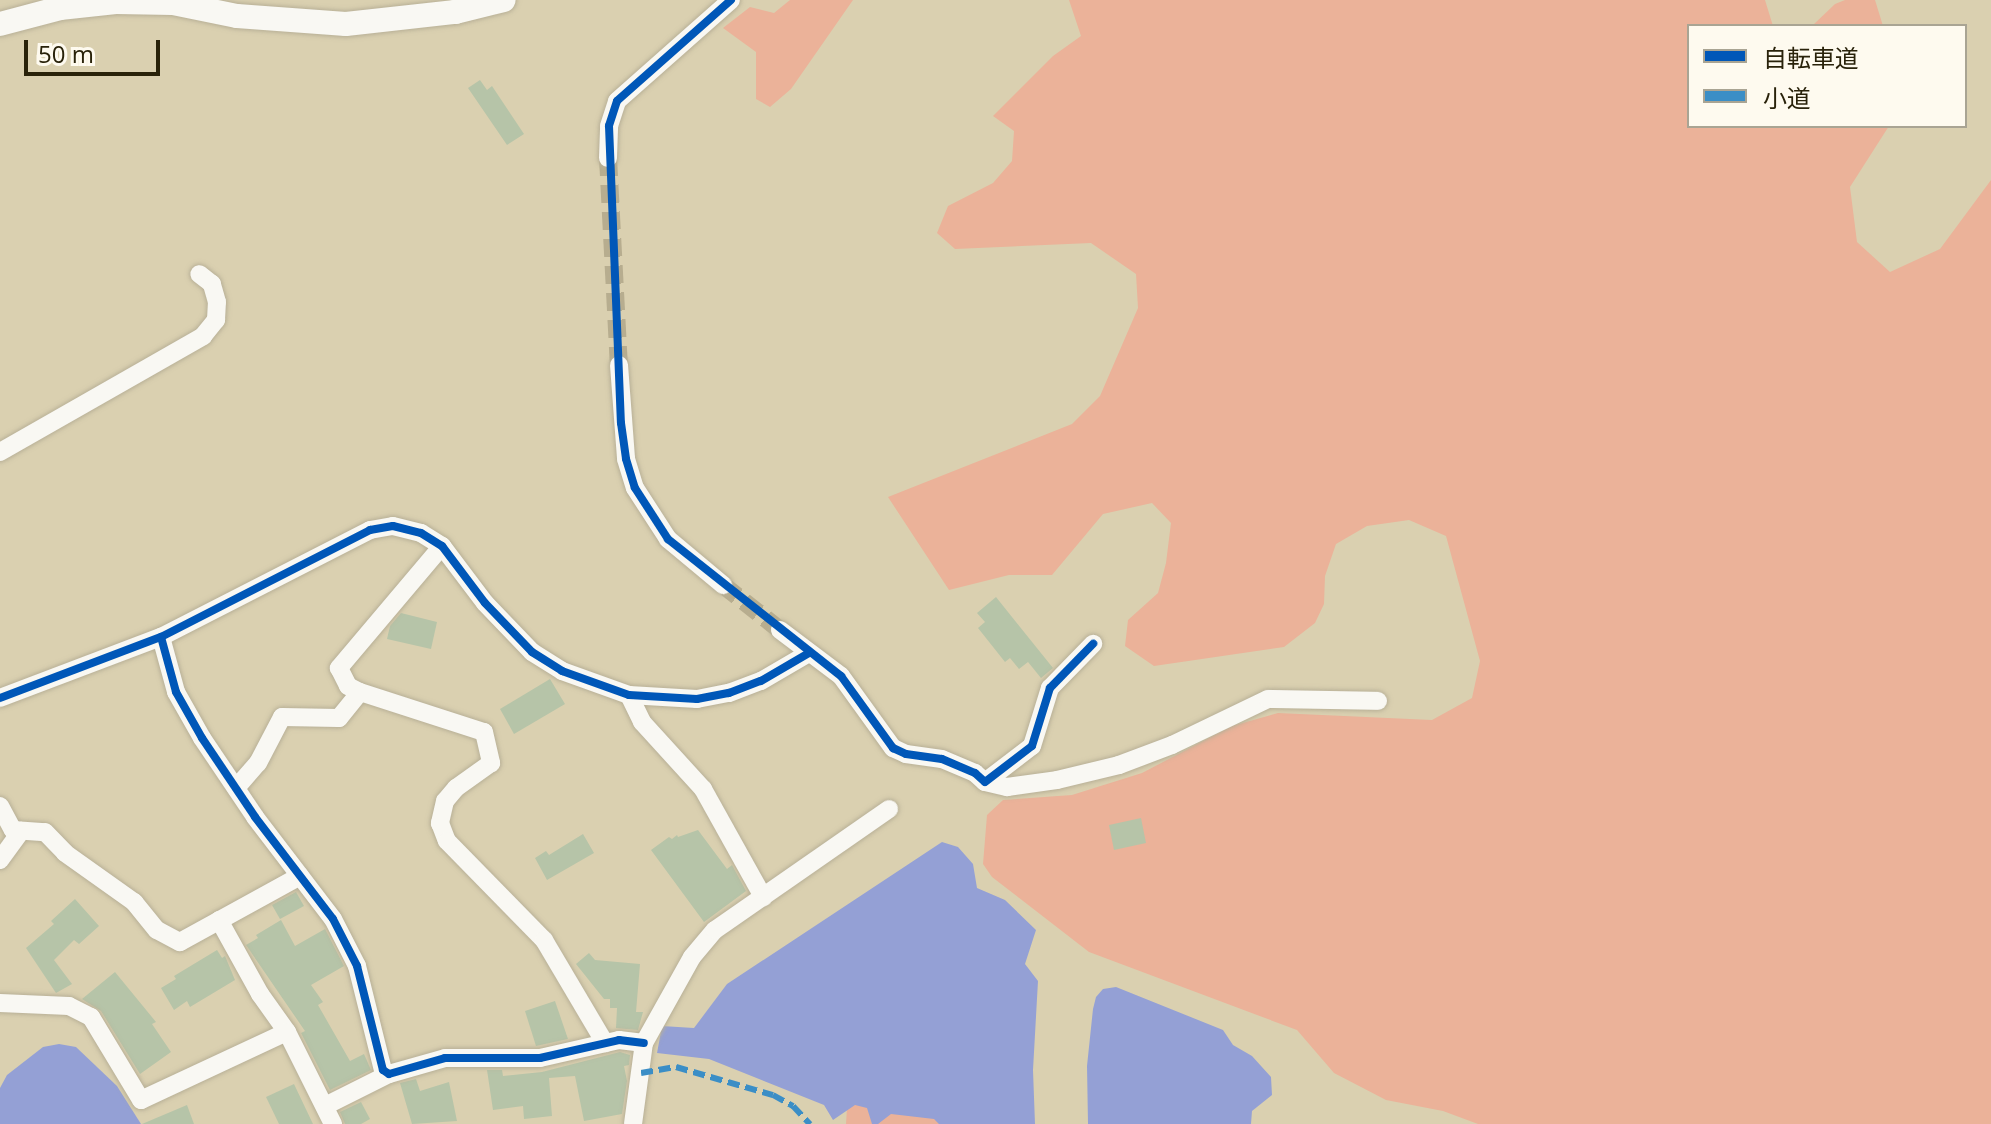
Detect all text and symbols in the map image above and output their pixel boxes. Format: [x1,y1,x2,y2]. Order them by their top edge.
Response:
scale bar [28,24,164,74]
legend [1687,24,1967,128]
text: 50 m [38,37,94,70]
text: 自転車道 [1763,41,1859,74]
text: 小道 [1763,81,1811,114]

